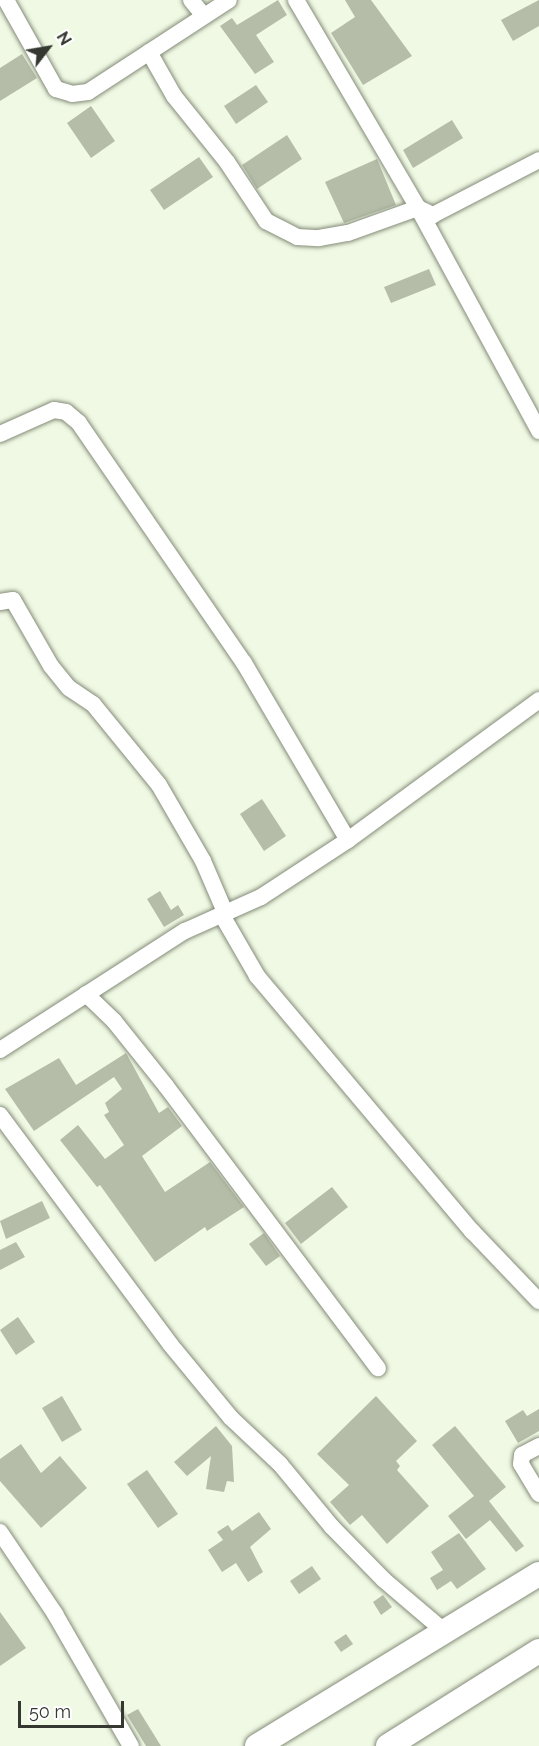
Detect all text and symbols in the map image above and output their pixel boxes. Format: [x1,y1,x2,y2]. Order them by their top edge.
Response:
north arrow [18,18,78,78]
text: N [53,28,75,49]
scale bar [21,1689,128,1727]
text: 50 m [29,1701,71,1722]

